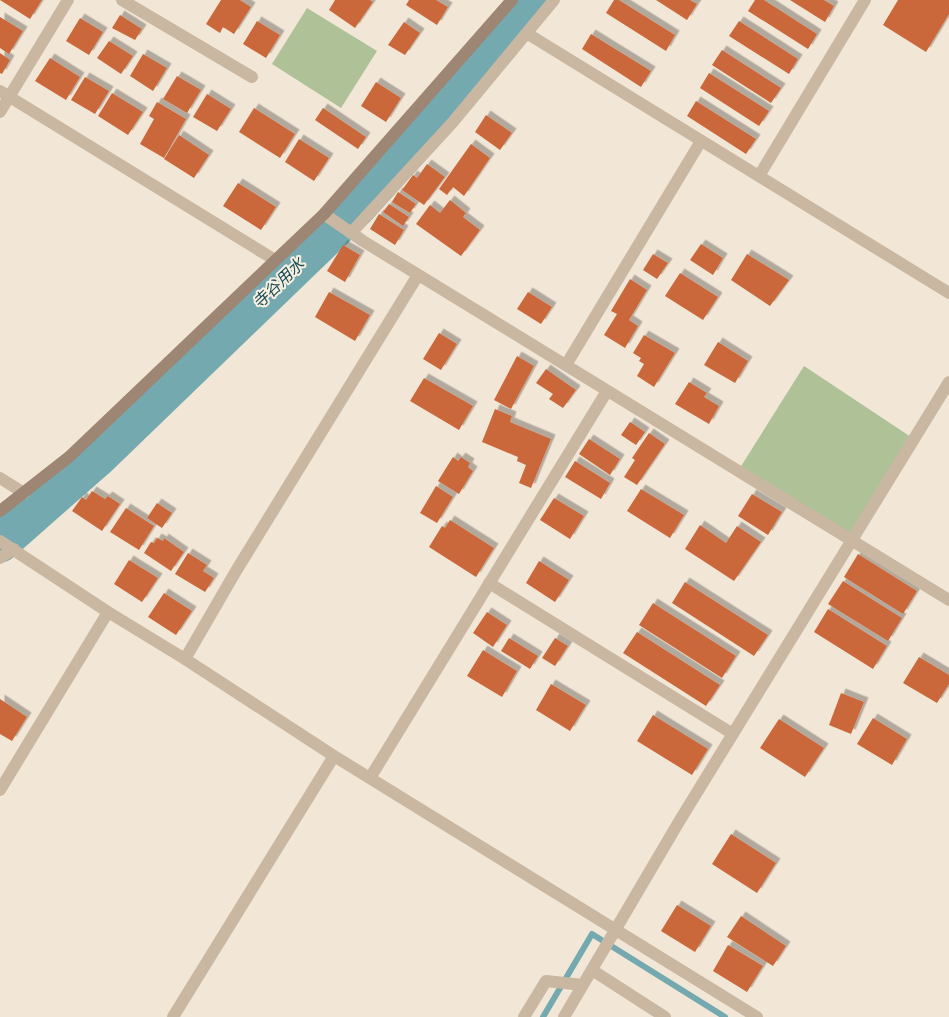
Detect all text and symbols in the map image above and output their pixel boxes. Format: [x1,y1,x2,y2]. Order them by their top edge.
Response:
water label: 寺谷用水 [249,254,309,312]

